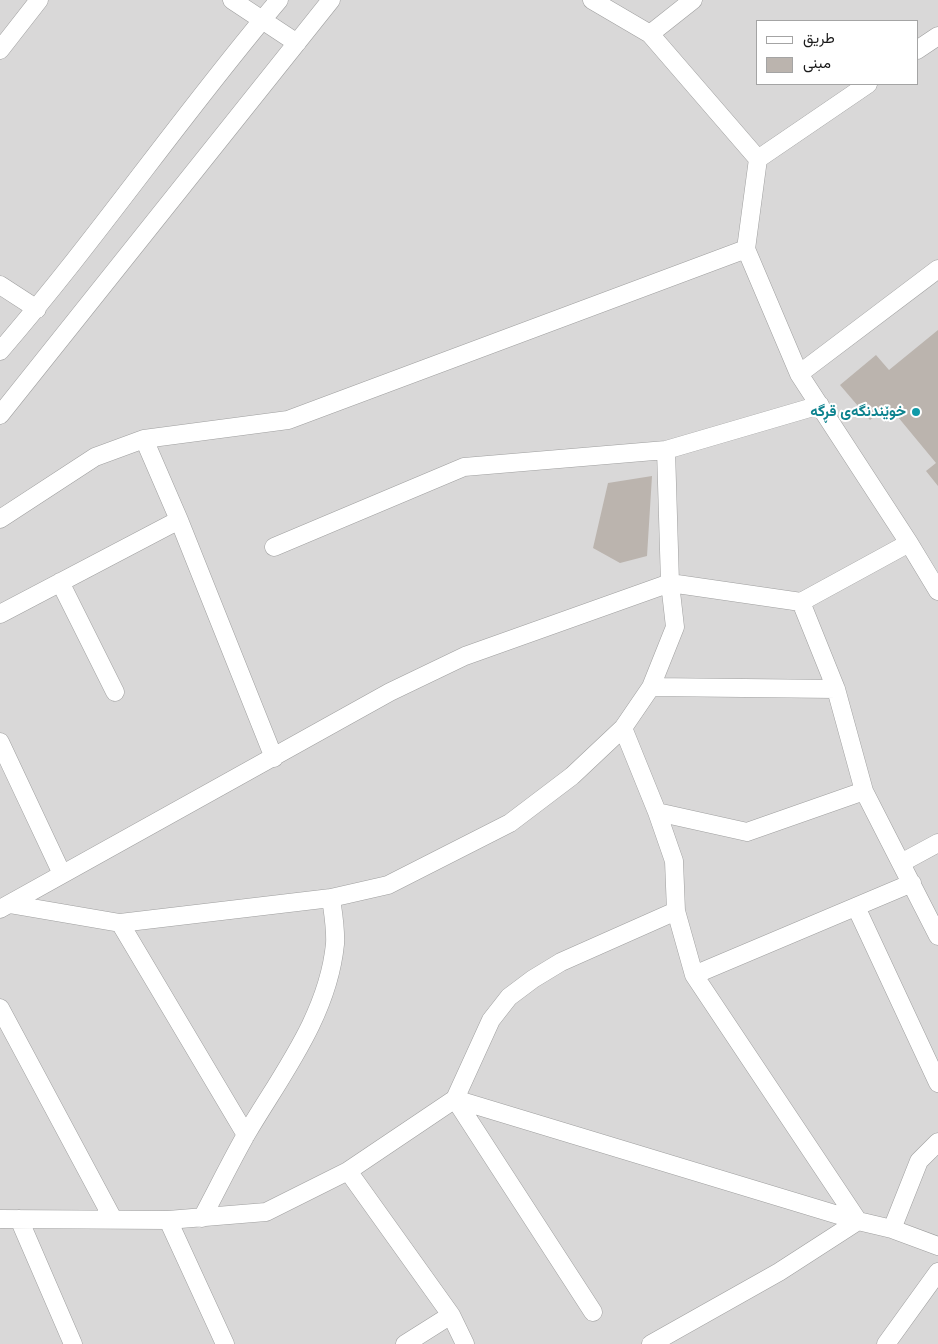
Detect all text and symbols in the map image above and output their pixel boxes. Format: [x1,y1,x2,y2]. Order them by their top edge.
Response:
legend [756,20,918,85]
text: طريق [803,29,835,47]
text: مبنى [803,54,831,72]
place label: خوێندنگەی قڕگە [810,403,906,421]
marker: خوێندنگەی قڕگە [910,406,922,418]

